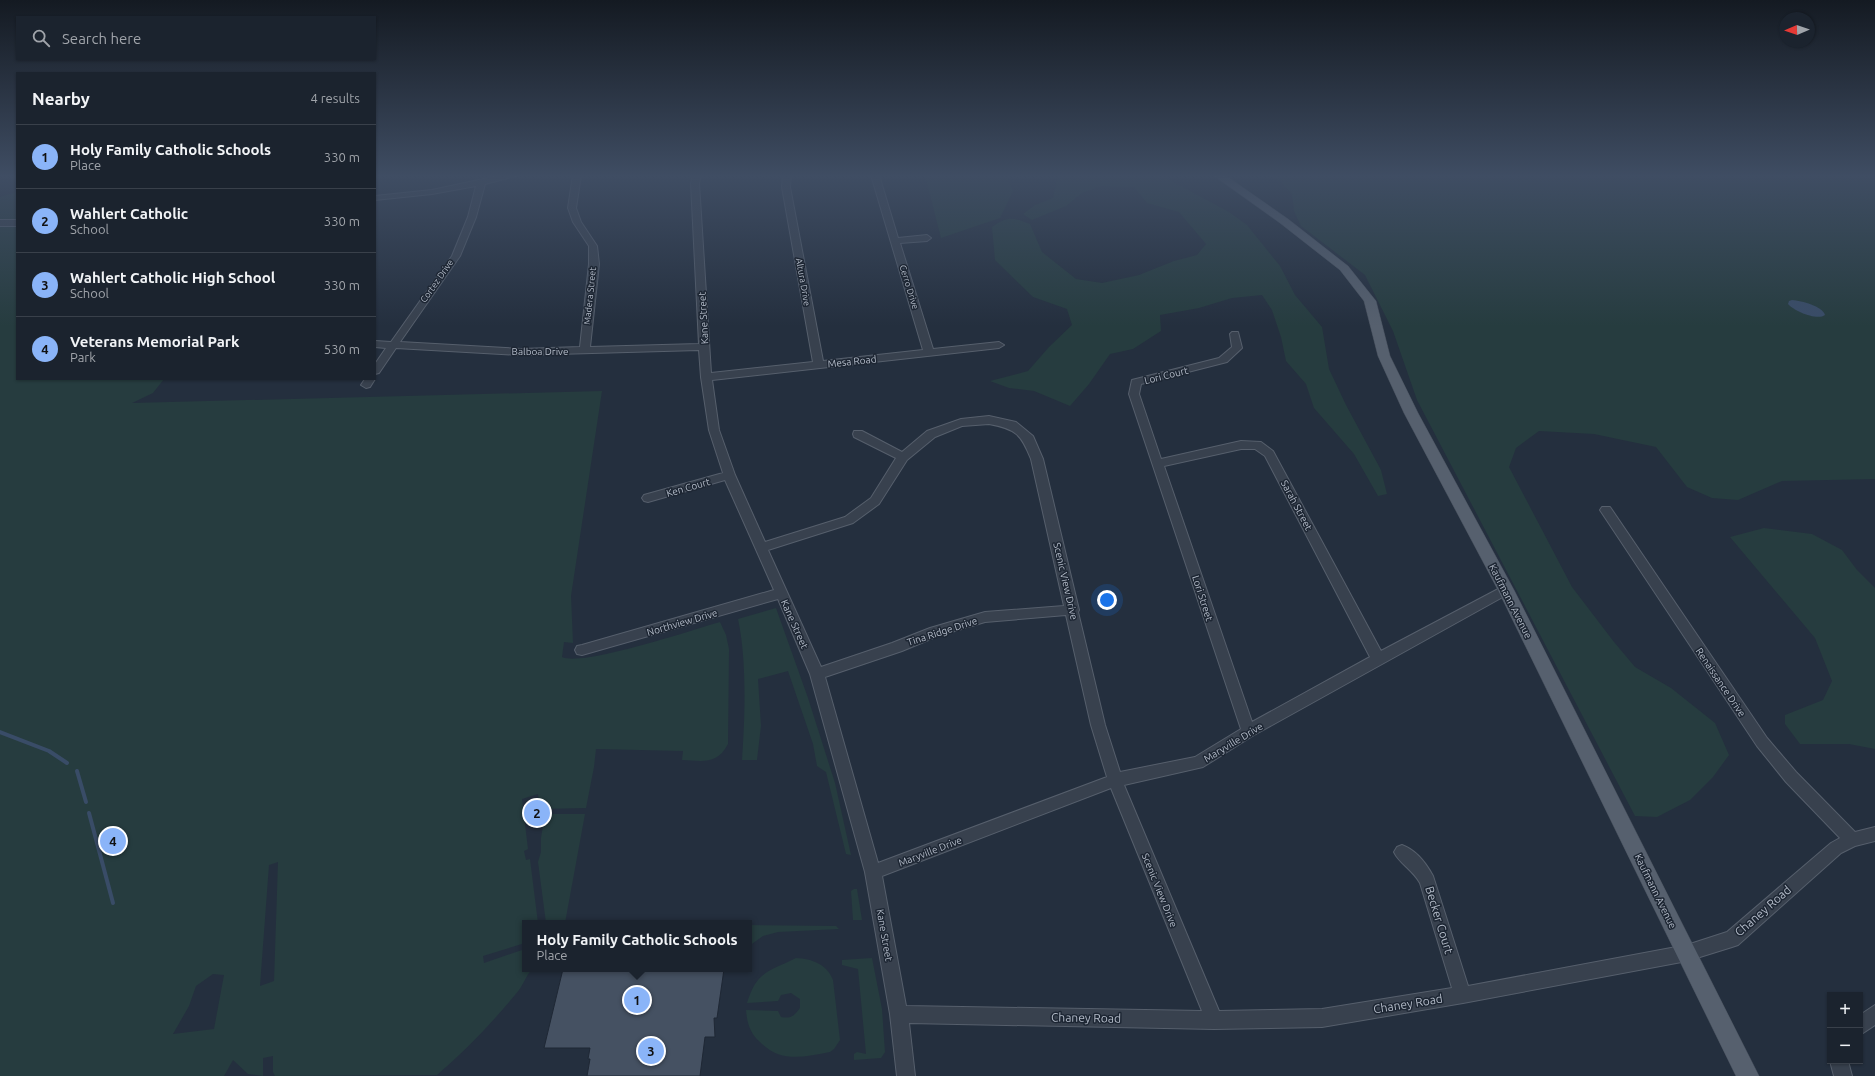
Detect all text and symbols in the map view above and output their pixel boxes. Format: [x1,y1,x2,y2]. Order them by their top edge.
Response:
north arrow [1779,12,1815,48]
search box [16,16,376,60]
icon: search [30,27,52,49]
text: Search here [62,30,141,47]
text: Nearby [32,89,90,108]
text: 4 results [310,91,360,105]
text: Holy Family Catholic Schools [70,141,271,158]
text: 1 [41,150,49,164]
text: 330 m [324,150,360,164]
text: Place [70,158,101,172]
text: Wahlert Catholic [70,205,188,222]
text: 2 [41,214,49,228]
text: 330 m [324,214,360,228]
text: School [70,222,109,236]
street label: Altura Drive [794,257,812,307]
street label: Cortez Drive [419,258,455,304]
street label: Cerro Drive [898,264,920,310]
street label: Madera Street [582,266,598,325]
text: Wahlert Catholic High School [70,269,275,286]
text: 3 [41,278,49,292]
text: 330 m [324,278,360,292]
text: School [70,286,109,300]
street label: Kane Street [697,291,710,345]
text: Veterans Memorial Park [70,333,239,350]
text: 4 [41,342,49,356]
text: 530 m [324,342,360,356]
street label: Balboa Drive [512,346,568,357]
text: Park [70,350,96,364]
street label: Mesa Road [827,353,877,370]
street label: Lori Court [1143,365,1189,386]
street label: Ken Court [665,476,711,499]
street label: Sarah Street [1279,478,1314,532]
street label: Scenic View Drive [1051,541,1080,621]
street label: Kaufmann Avenue [1487,562,1534,640]
street label: Lori Street [1190,574,1215,622]
your location [1097,590,1117,610]
street label: Kane Street [779,598,810,651]
street label: Northview Drive [646,607,719,638]
street label: Tina Ridge Drive [906,615,979,648]
street label: Renaissance Drive [1693,646,1748,719]
street label: Maryville Drive [1202,721,1265,764]
pin: 2 [524,798,550,828]
pin: 4 [100,826,126,856]
street label: Maryville Drive [897,834,963,869]
street label: Scenic View Drive [1140,852,1179,929]
street label: Kaufmann Avenue [1633,852,1678,930]
street label: Chaney Road [1732,883,1793,939]
street label: Becker Court [1423,884,1456,956]
street label: Kane Street [875,908,895,962]
popup [522,920,752,972]
text: Holy Family Catholic Schools [536,931,738,948]
text: Place [536,948,568,962]
pin: 1 [624,985,650,1015]
street label: Chaney Road [1372,992,1444,1015]
map controls [1827,992,1863,1064]
button: + [1827,992,1863,1028]
street label: Chaney Road [1051,1010,1121,1025]
button: − [1827,1028,1863,1064]
pin: 3 [638,1036,664,1066]

